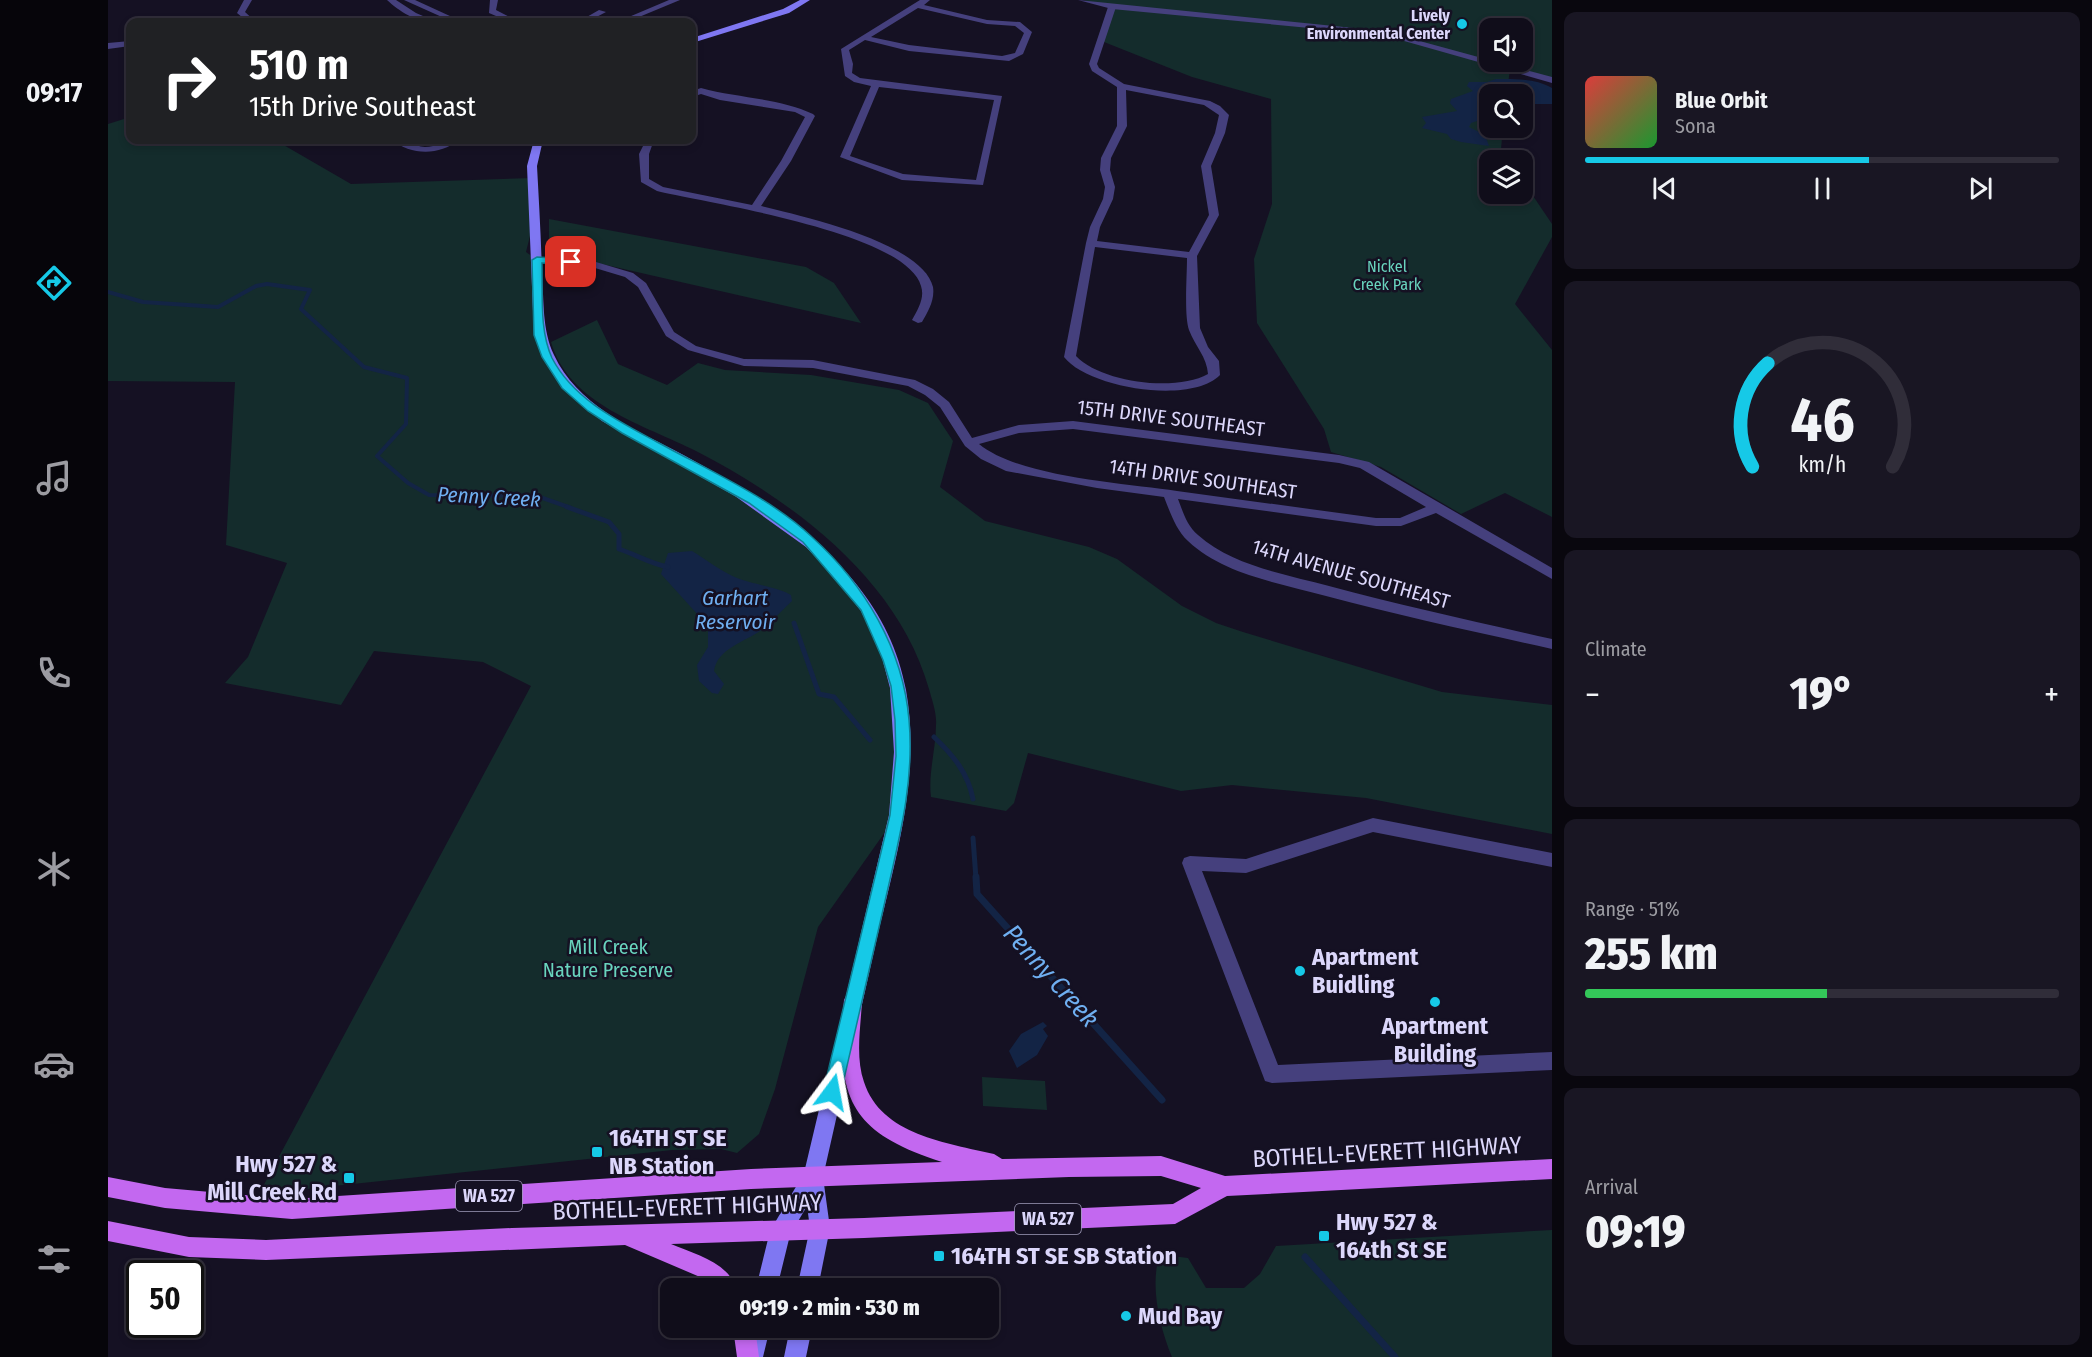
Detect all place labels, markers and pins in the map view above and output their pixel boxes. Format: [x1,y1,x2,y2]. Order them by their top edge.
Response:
place label: Lively Environmental Center [1307,6,1450,43]
marker: Lively Environmental Center [1455,17,1469,31]
pin [545,236,596,287]
place label: Apartment Buidling [1311,943,1419,999]
marker: Apartment Buidling [1293,964,1307,978]
marker: Apartment Building [1428,995,1442,1009]
place label: Apartment Building [1381,1012,1489,1068]
place label: 164TH ST SE NB Station [609,1124,727,1180]
marker: 164TH ST SE NB Station [590,1145,604,1159]
place label: Hwy 527 & Mill Creek Rd [207,1150,337,1206]
marker: Hwy 527 & Mill Creek Rd [342,1171,356,1185]
place label: Hwy 527 & 164th St SE [1336,1208,1447,1264]
marker: Hwy 527 & 164th St SE [1317,1229,1331,1243]
place label: 164TH ST SE SB Station [951,1242,1177,1270]
marker: 164TH ST SE SB Station [932,1249,946,1263]
place label: Mud Bay [1138,1302,1223,1330]
marker: Mud Bay [1119,1309,1133,1323]

